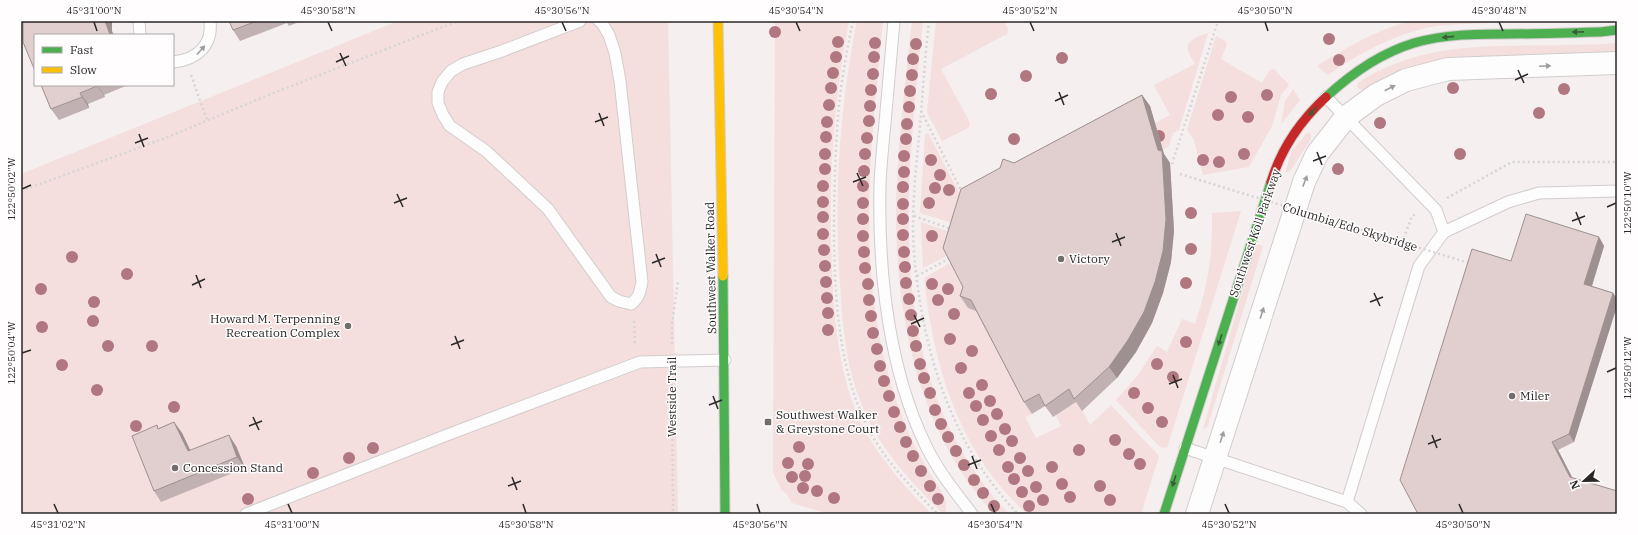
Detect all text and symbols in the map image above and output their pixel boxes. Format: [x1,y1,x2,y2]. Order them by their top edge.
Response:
text: 45°31'00"N [67,4,122,17]
text: 45°30'58"N [301,4,356,17]
text: 45°30'56"N [535,4,590,17]
text: 45°30'54"N [769,4,824,17]
text: 45°30'52"N [1003,4,1058,17]
text: 45°30'50"N [1238,4,1293,17]
text: 45°30'48"N [1472,4,1527,17]
one-way arrow [1572,29,1584,36]
legend [34,34,174,86]
one-way arrow [1442,34,1454,40]
text: Fast [70,42,94,57]
one-way arrow [196,45,205,55]
text: Slow [70,62,97,77]
one-way arrow [1539,63,1552,69]
one-way arrow [1384,85,1396,91]
one-way arrow [1309,106,1318,116]
text: 122°50'02"W [5,157,18,221]
street label: Southwest Koll Parkway [1226,166,1284,299]
text: 122°50'10"W [1621,171,1634,235]
one-way arrow [1302,175,1308,187]
street label: Columbia/Edo Skybridge [1281,199,1419,254]
street label: Southwest Walker Road [702,202,719,334]
place label: Victory [1069,251,1110,266]
marker: Victory [1056,254,1066,264]
one-way arrow [1259,307,1265,319]
place label: Howard M. Terpenning Recreation Complex [210,311,340,340]
text: 122°50'04"W [5,321,18,385]
marker: Howard M. Terpenning Recreation Complex [343,321,353,331]
one-way arrow [1217,335,1223,347]
text: 122°50'12"W [1621,336,1634,400]
street label: Westside Trail [664,356,679,437]
place label: Miler [1520,388,1550,403]
marker: Miler [1507,391,1517,401]
place label: Southwest Walker & Greystone Court [776,407,879,436]
marker: Southwest Walker & Greystone Court [763,417,773,427]
one-way arrow [1219,431,1225,443]
place label: Concession Stand [183,460,283,475]
north arrow [1564,461,1604,501]
marker: Concession Stand [170,463,180,473]
one-way arrow [1171,475,1177,487]
text: N [1566,478,1583,491]
text: 45°31'02"N [31,518,86,531]
text: 45°31'00"N [265,518,320,531]
text: 45°30'58"N [499,518,554,531]
text: 45°30'56"N [733,518,788,531]
text: 45°30'54"N [968,518,1023,531]
text: 45°30'52"N [1202,518,1257,531]
text: 45°30'50"N [1436,518,1491,531]

